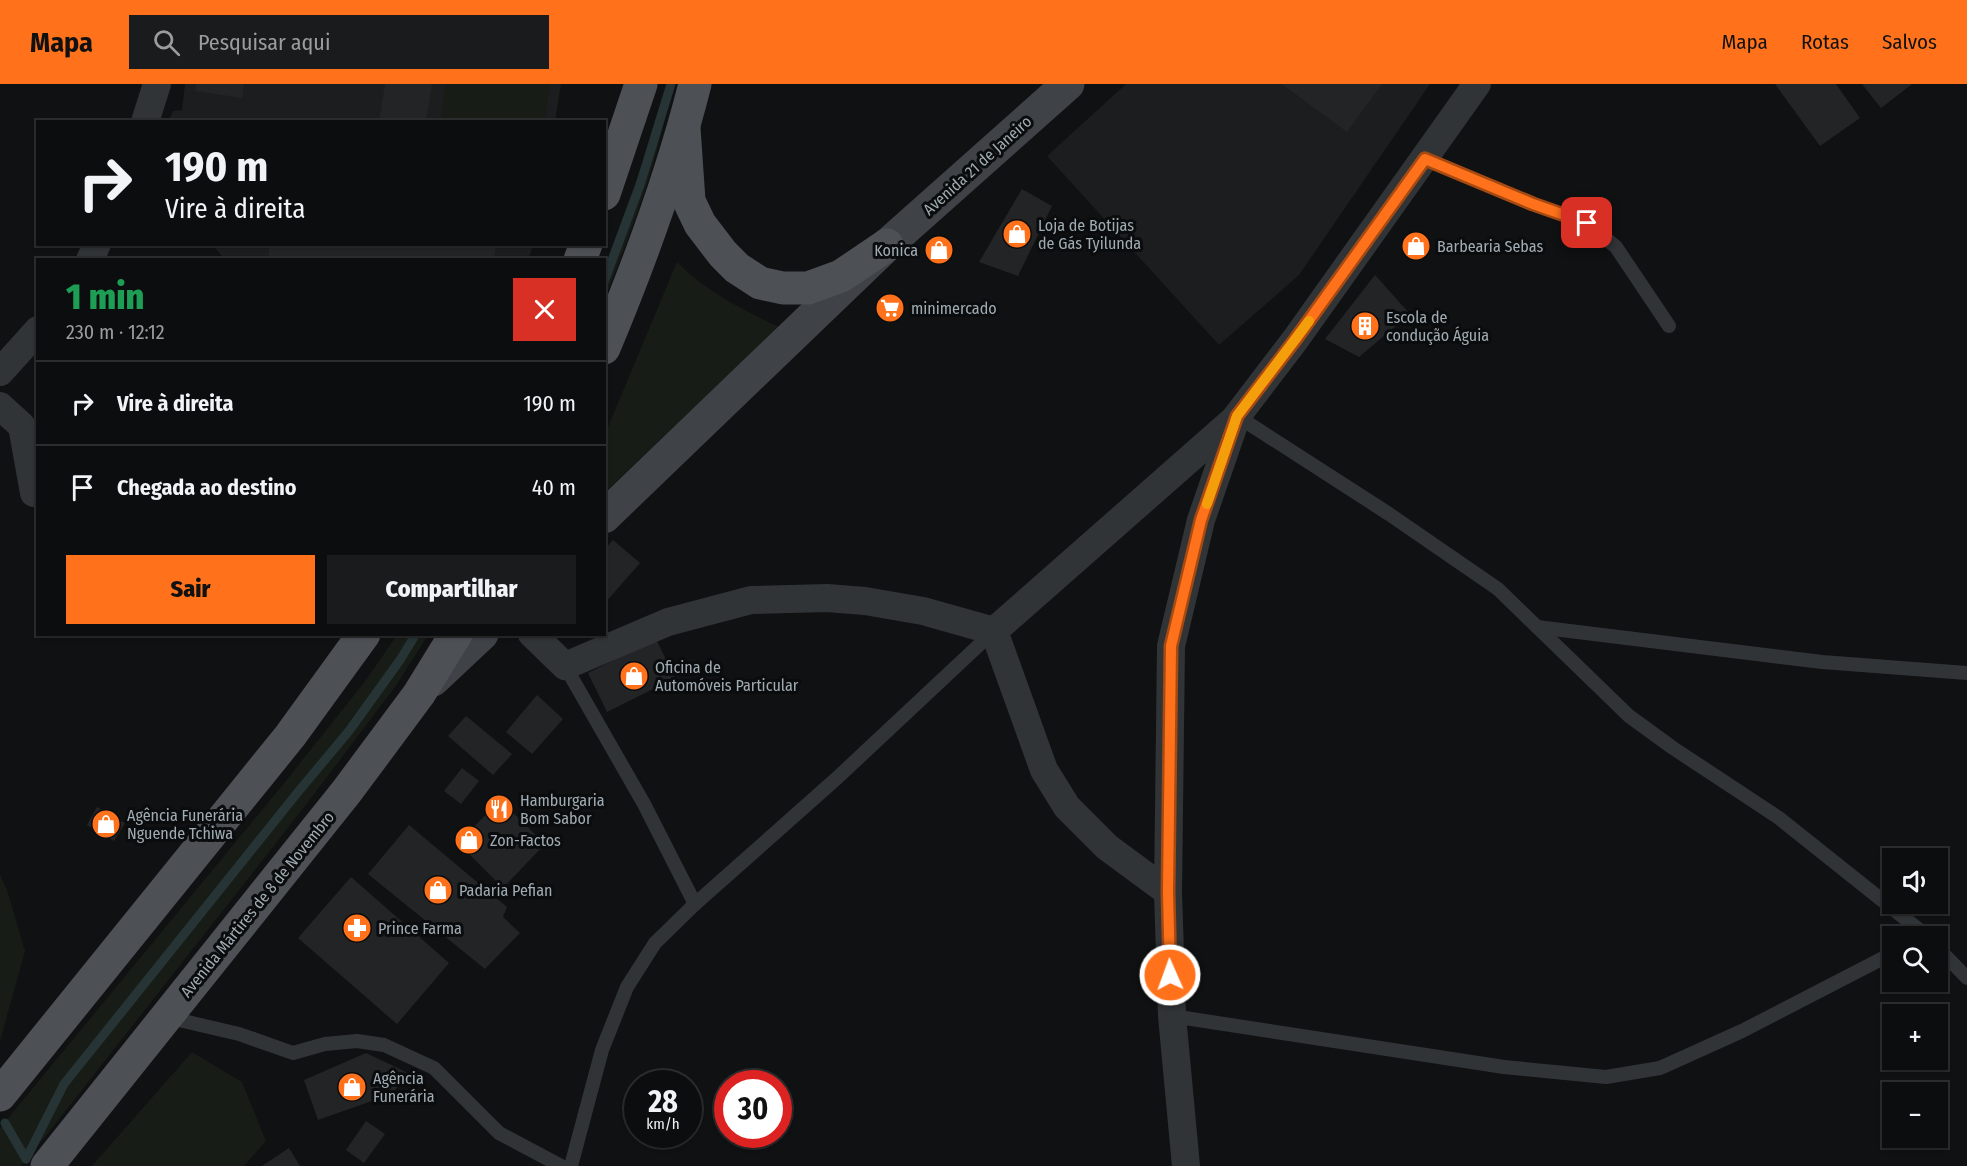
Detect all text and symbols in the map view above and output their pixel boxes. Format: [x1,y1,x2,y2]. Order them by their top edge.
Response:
search box [129,15,549,69]
text: Mapa [30,26,93,59]
icon: search [150,26,183,59]
text: Pesquisar aqui [198,29,330,56]
text: Mapa [1721,29,1768,55]
text: Rotas [1801,29,1849,55]
text: Salvos [1882,29,1937,55]
street label: Avenida 21 de Janeiro [919,112,1035,219]
text: 190 m [165,142,268,192]
icon: right [66,144,144,222]
text: Vire à direita [165,193,305,225]
pin [1561,197,1612,248]
icon: arrive [1570,206,1603,239]
place label: Loja de Botijas de Gás Tyilunda [1038,216,1141,253]
shop icon: Loja de Botijas de Gás Tyilunda [1001,218,1033,250]
shop icon: Barbearia Sebas [1400,230,1432,262]
shop icon: Konica [923,234,955,266]
place label: Barbearia Sebas [1437,237,1543,256]
place label: Konica [874,241,918,260]
text: 1 min [66,275,144,319]
button: close [513,278,576,341]
supermarket icon: minimercado [874,292,906,324]
place label: minimercado [911,299,997,318]
place label: Escola de condução Águia [1386,308,1489,345]
building icon: Escola de condução Águia [1349,310,1381,342]
text: 230 m · 12:12 [66,320,165,344]
icon: right [66,387,99,420]
text: Vire à direita [117,390,233,417]
text: 190 m [523,390,576,417]
icon: arrive [66,471,99,504]
text: Chegada ao destino [117,474,297,501]
text: 40 m [532,474,576,501]
button: Sair [66,555,315,624]
button: Compartilhar [327,555,576,624]
place label: Oficina de Automóveis Particular [655,658,799,695]
shop icon: Oficina de Automóveis Particular [618,660,650,692]
place label: Hamburgaria Bom Sabor [520,791,605,828]
restaurant icon: Hamburgaria Bom Sabor [483,793,515,825]
place label: Agência Funerária Nguende Tchiwa [127,806,243,843]
shop icon: Agência Funerária Nguende Tchiwa [90,808,122,840]
street label: Avenida Mártires de 8 de Novembro [177,808,338,1001]
shop icon: Zon-Factos [453,824,485,856]
place label: Zon-Factos [490,831,561,850]
map controls [1882,848,1948,1148]
button: sound [1882,848,1948,914]
shop icon: Padaria Pefian [422,874,454,906]
place label: Padaria Pefian [459,881,552,900]
pharmacy icon: Prince Farma [341,912,373,944]
place label: Prince Farma [378,919,462,938]
button: search [1882,926,1948,992]
position arrow [1138,943,1202,1007]
button: + [1882,1004,1948,1070]
place label: Agência Funerária [373,1069,435,1106]
speed limit sign: 30 [714,1070,792,1148]
shop icon: Agência Funerária [336,1071,368,1103]
button: − [1882,1082,1948,1148]
text: 28 [648,1084,678,1120]
text: km/h [646,1115,680,1133]

